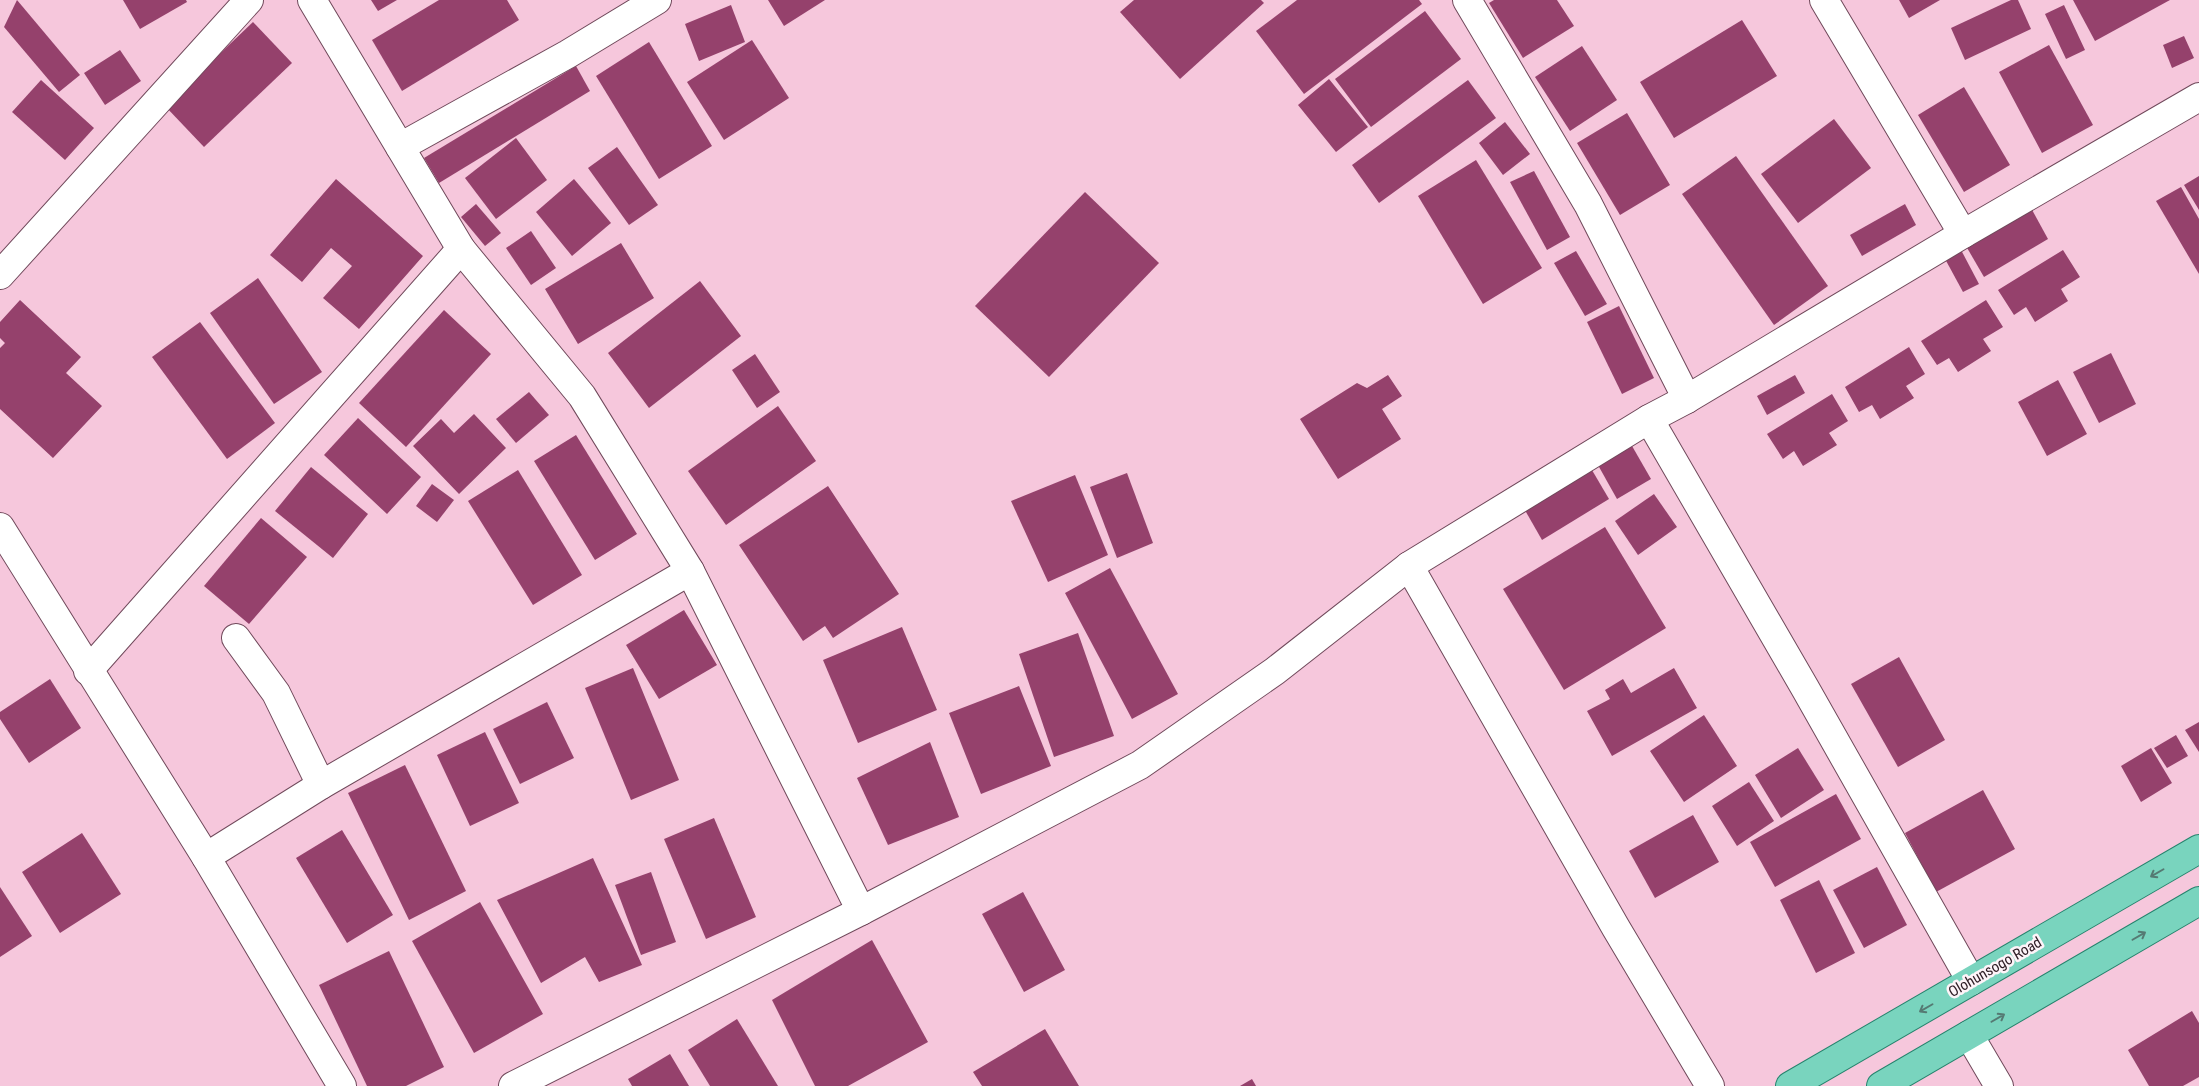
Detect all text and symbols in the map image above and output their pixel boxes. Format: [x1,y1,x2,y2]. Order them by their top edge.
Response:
one-way arrow [2150,869,2164,879]
one-way arrow [2131,930,2145,940]
street label: Olohunsogo Road [1945,933,2045,1001]
one-way arrow [1919,1003,1933,1013]
one-way arrow [1991,1012,2005,1022]

